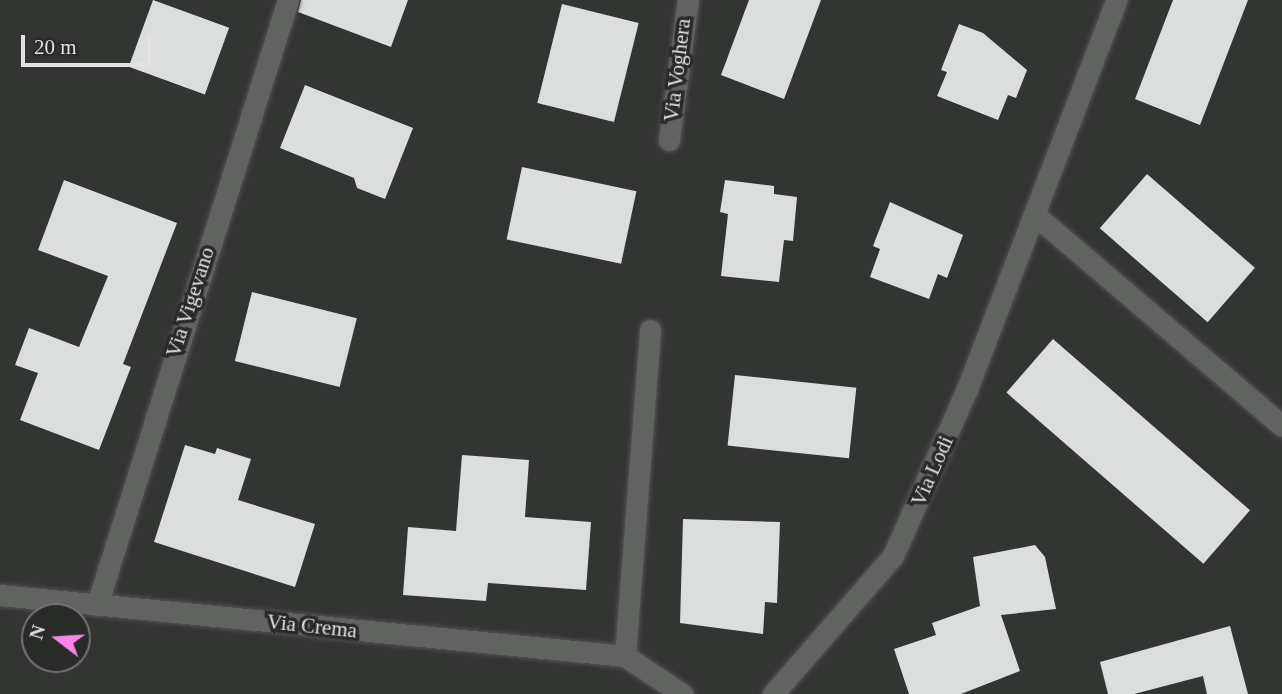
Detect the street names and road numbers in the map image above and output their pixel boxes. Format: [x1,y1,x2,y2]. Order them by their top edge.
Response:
street label: Via Voghera [658,17,696,123]
street label: Via Vigevano [160,244,220,360]
street label: Via Lodi [905,432,959,510]
street label: Via Crema [266,609,358,643]

